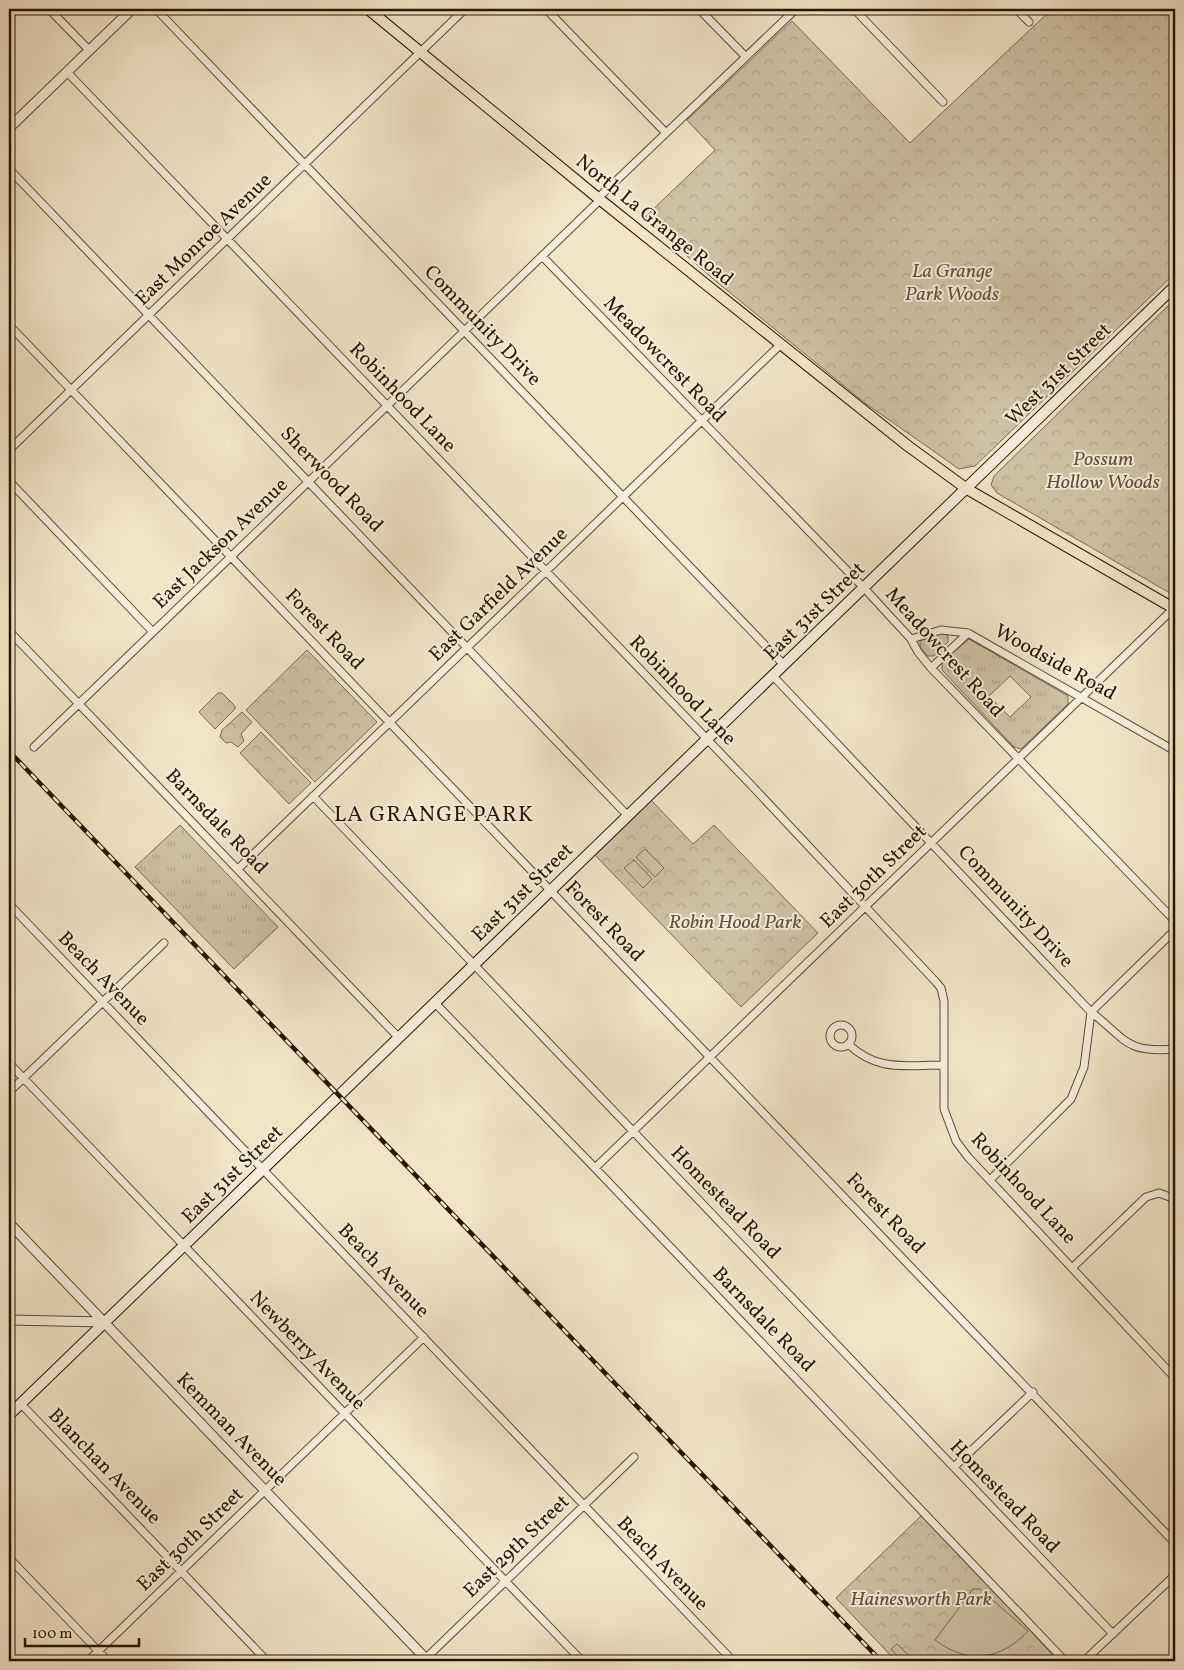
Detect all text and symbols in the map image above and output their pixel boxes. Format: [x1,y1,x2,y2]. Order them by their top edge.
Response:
street label: North La Grange Road [569,149,739,293]
street label: East Monroe Avenue [129,167,279,313]
park label: La Grange Park Woods [905,258,1000,309]
street label: Community Drive [417,259,547,393]
street label: Meadowcrest Road [596,290,732,430]
street label: West 31st Street [1000,317,1118,433]
street label: Robinhood Lane [342,337,462,459]
street label: Sherwood Road [273,421,389,539]
park label: Possum Hollow Woods [1046,446,1161,497]
street label: East Jackson Avenue [147,472,295,616]
street label: East Garfield Avenue [423,521,575,669]
street label: East 31st Street [758,556,872,668]
street label: Meadowcrest Road [878,582,1010,724]
street label: Forest Road [278,583,370,677]
street label: Woodside Road [989,618,1121,708]
street label: Robinhood Lane [622,630,742,752]
street label: Barnsdale Road [158,763,274,881]
district label: LA GRANGE PARK [334,800,534,831]
street label: East 30th Street [814,819,934,935]
street label: East 31st Street [466,837,580,949]
street label: Community Drive [951,840,1079,974]
street label: Forest Road [558,875,650,969]
park label: Robin Hood Park [669,909,801,937]
street label: Beach Avenue [51,926,155,1032]
street label: East 31st Street [176,1119,290,1231]
street label: Robinhood Lane [964,1127,1082,1251]
street label: Homestead Road [663,1140,787,1266]
street label: Forest Road [839,1167,931,1261]
street label: Beach Avenue [331,1218,435,1324]
street label: Barnsdale Road [705,1261,821,1379]
street label: Newberry Avenue [243,1285,371,1417]
street label: Kemman Avenue [169,1367,293,1493]
street label: Blanchan Avenue [41,1403,167,1531]
street label: Homestead Road [942,1434,1066,1560]
street label: East 30th Street [131,1482,251,1598]
street label: East 29th Street [458,1489,576,1605]
street label: Beach Avenue [610,1511,714,1617]
park label: Hainesworth Park [850,1586,992,1614]
scale bar [25,1615,139,1647]
text: 100 m [32,1624,72,1645]

